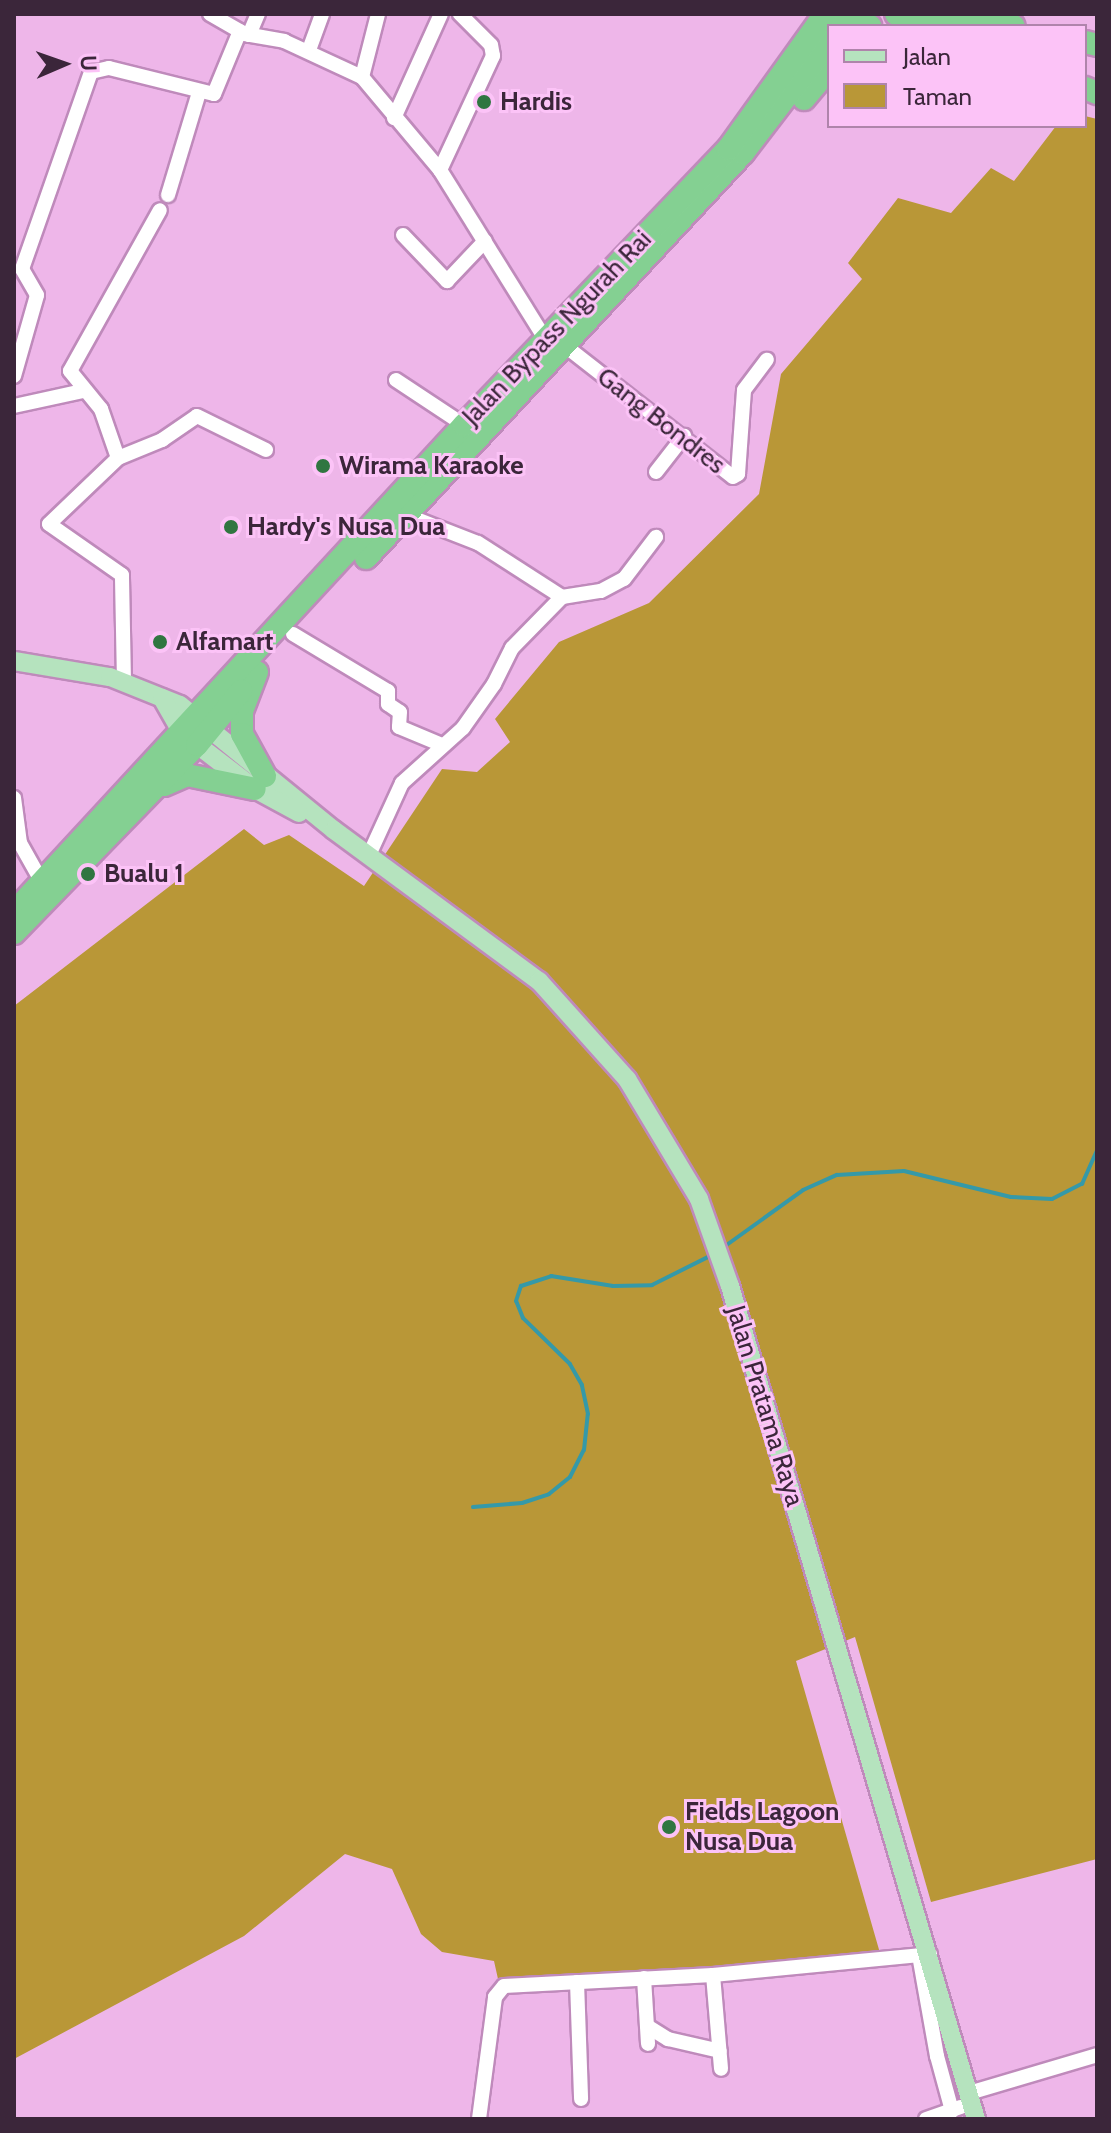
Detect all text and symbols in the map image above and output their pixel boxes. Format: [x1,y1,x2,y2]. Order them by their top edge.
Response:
north arrow [24,24,104,104]
legend [827,24,1087,128]
text: Jalan [903,42,951,71]
text: U [75,55,102,72]
text: Taman [903,82,972,111]
place label: Hardis [500,86,572,118]
marker: Hardis [475,93,493,111]
street label: Jalan Bypass Ngurah Rai [456,224,658,432]
street label: Gang Bondres [591,361,731,481]
place label: Wirama Karaoke [339,450,524,482]
marker: Wirama Karaoke [314,457,332,475]
place label: Hardy's Nusa Dua [247,511,445,543]
marker: Hardy's Nusa Dua [222,518,240,536]
place label: Alfamart [176,626,273,658]
marker: Alfamart [151,633,169,651]
place label: Bualu 1 [104,858,184,890]
marker: Bualu 1 [79,865,97,883]
street label: Jalan Pratama Raya [720,1302,810,1510]
place label: Fields Lagoon Nusa Dua [685,1796,839,1858]
marker: Fields Lagoon Nusa Dua [660,1818,678,1836]

